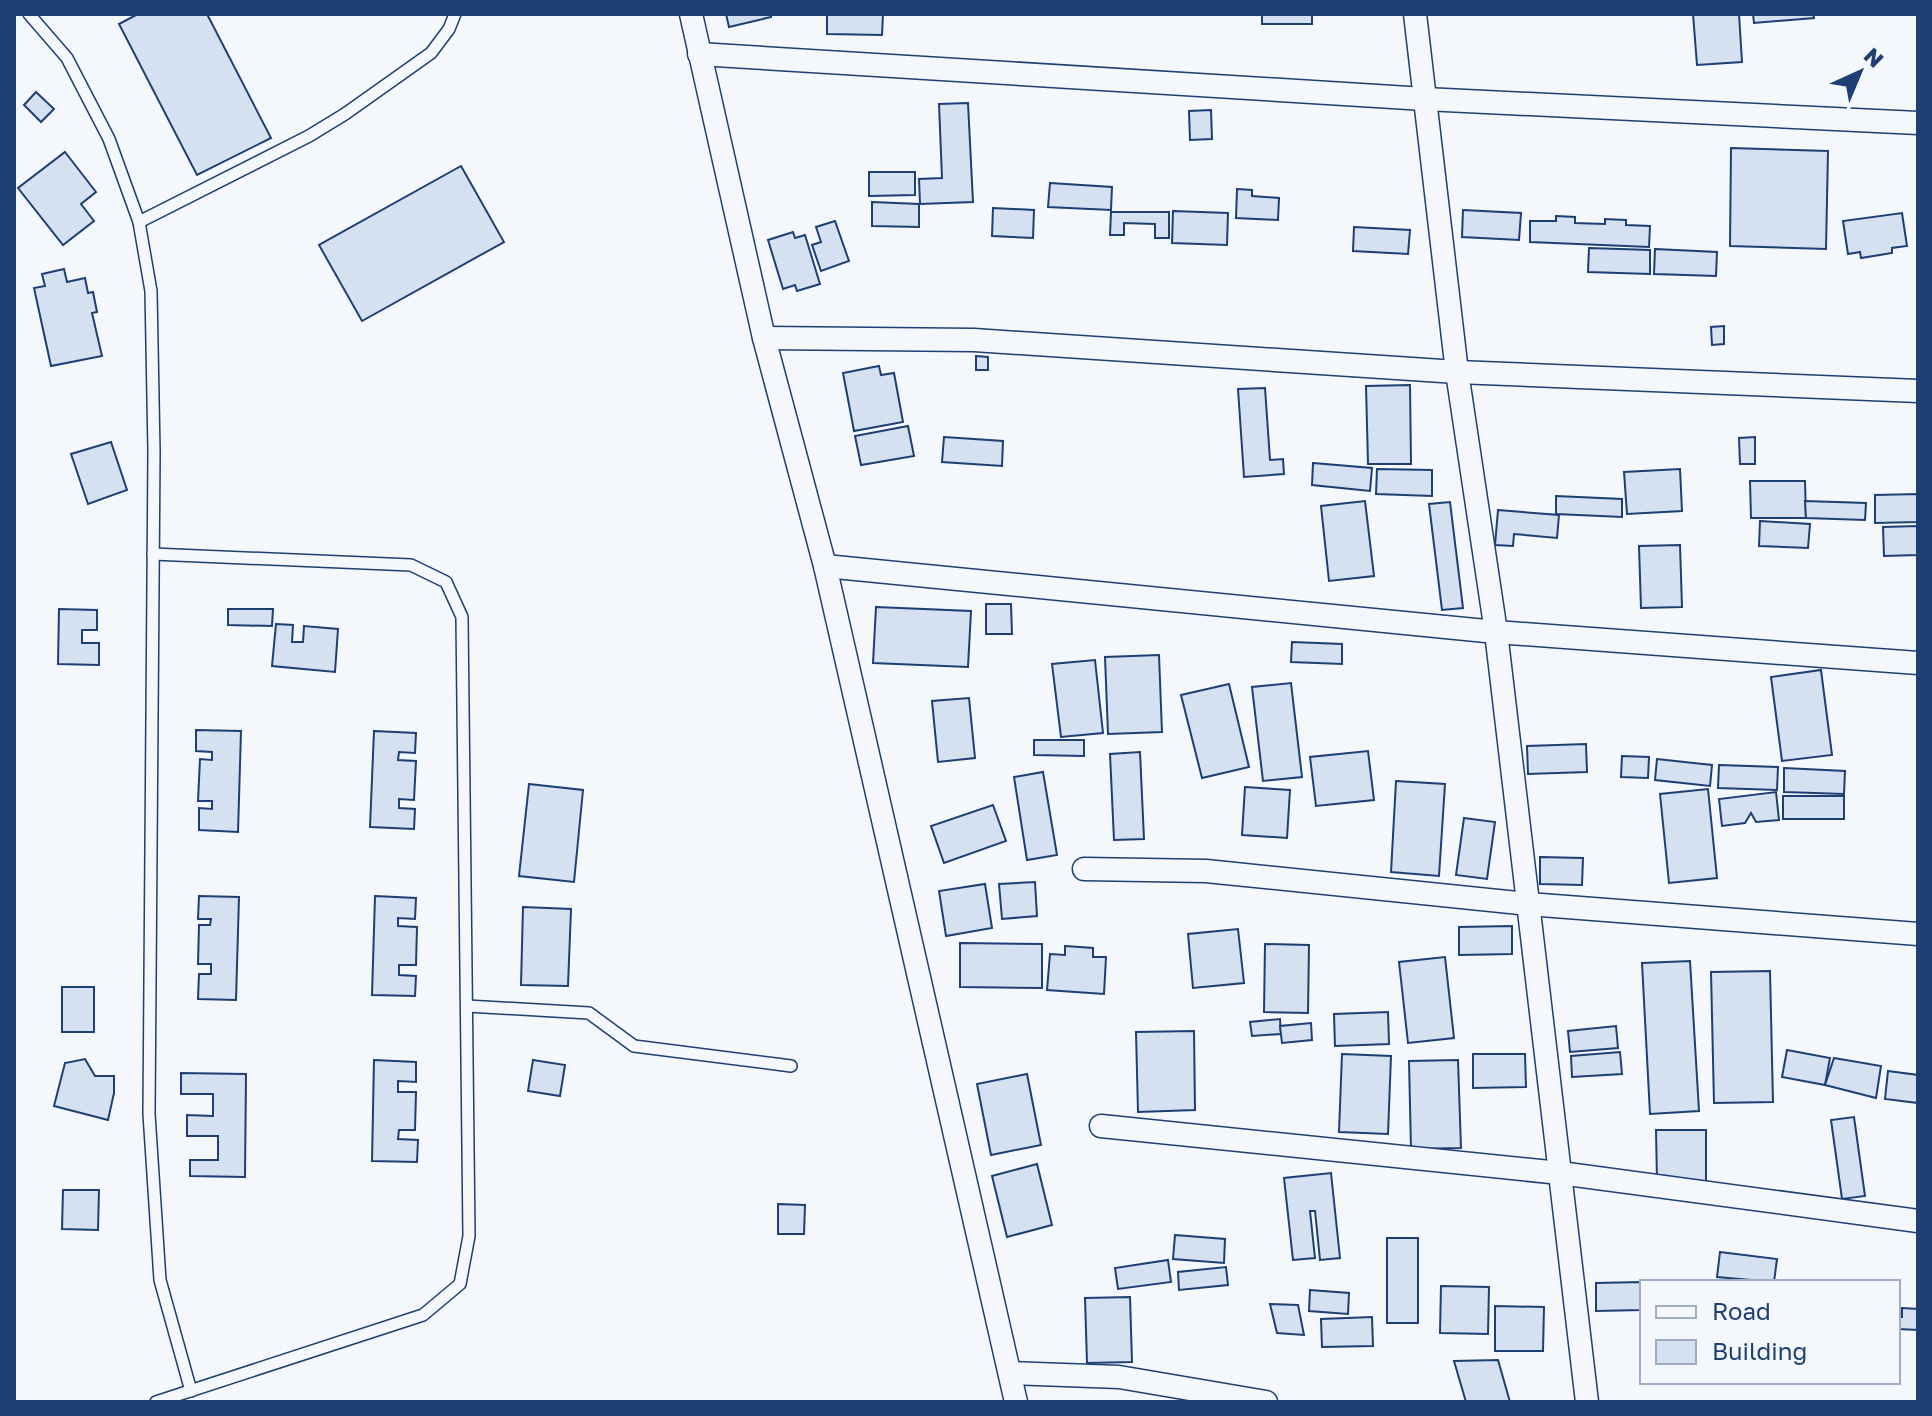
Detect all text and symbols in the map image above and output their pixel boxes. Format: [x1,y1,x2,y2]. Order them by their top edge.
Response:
north arrow [1820,32,1900,112]
text: N [1859,42,1890,73]
legend [1640,1280,1900,1384]
text: Road [1712,1296,1771,1325]
text: Building [1712,1336,1807,1365]

